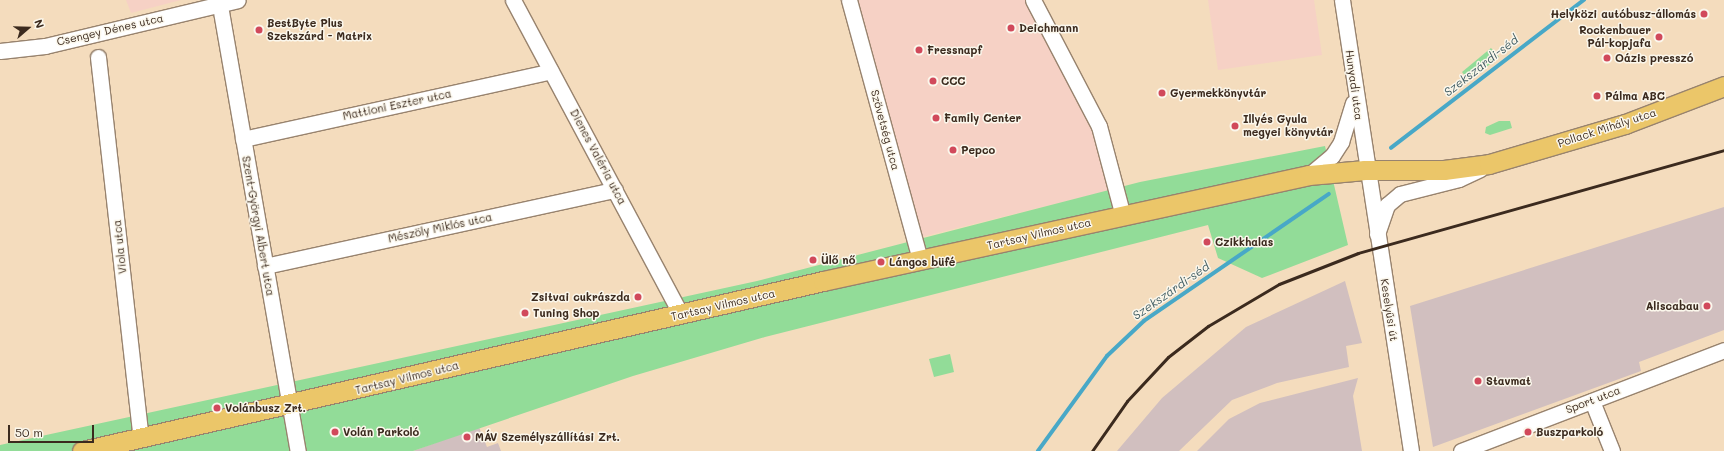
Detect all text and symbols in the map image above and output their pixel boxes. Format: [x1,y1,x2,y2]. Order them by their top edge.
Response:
place label: Helyközi autóbusz-állomás [1550,7,1696,21]
north arrow [8,8,48,48]
marker: Helyközi autóbusz-állomás [1699,9,1709,19]
street label: Csengey Dénes utca [55,11,165,49]
text: N [31,17,48,30]
place label: BestByte Plus Szekszárd - Matrix [267,17,372,43]
place label: Deichmann [1019,21,1078,35]
marker: Deichmann [1006,23,1016,33]
place label: Rockenbauer Pál-kopjafa [1579,24,1651,50]
marker: BestByte Plus Szekszárd - Matrix [254,25,264,35]
water label: Szekszárdi-séd [1441,32,1521,100]
marker: Rockenbauer Pál-kopjafa [1654,32,1664,42]
place label: Fressnapf [927,43,982,57]
marker: Fressnapf [914,45,924,55]
street label: Hunyadi utca [1343,49,1365,121]
place label: Oázis presszó [1615,51,1693,65]
marker: Oázis presszó [1602,53,1612,63]
place label: CCC [941,74,965,88]
marker: CCC [928,76,938,86]
place label: Gyermekkönyvtár [1170,86,1266,100]
street label: Mattioni Eszter utca [341,87,453,123]
street label: Szövetség utca [868,88,902,172]
marker: Gyermekkönyvtár [1157,88,1167,98]
place label: Pálma ABC [1605,89,1665,103]
marker: Pálma ABC [1592,91,1602,101]
street label: Pollack Mihály utca [1556,106,1658,150]
street label: Dienes Valéria utca [567,107,629,207]
place label: Family Center [944,111,1021,125]
marker: Family Center [931,113,941,123]
place label: Illyés Gyula megyei könyvtár [1243,113,1333,139]
marker: Illyés Gyula megyei könyvtár [1230,121,1240,131]
place label: Pepco [961,143,995,157]
marker: Pepco [948,145,958,155]
street label: Szent-Györgyi Albert utca [239,155,277,297]
street label: Mészöly Miklós utca [387,211,493,245]
street label: Tartsay Vilmos utca [986,216,1092,252]
street label: Viola utca [111,219,129,275]
place label: Czikkhalas [1215,235,1273,249]
marker: Czikkhalas [1202,237,1212,247]
place label: Ülő nő [821,253,855,267]
marker: Ülő nő [808,255,818,265]
place label: Lángos büfé [889,255,955,269]
marker: Lángos büfé [876,257,886,267]
water label: Szekszárdi-séd [1130,259,1212,323]
street label: Keselyűsi út [1378,278,1400,342]
street label: Tartsay Vilmos utca [670,287,776,323]
place label: Zsitvai cukrászda [531,290,630,304]
marker: Zsitvai cukrászda [633,292,643,302]
place label: Aliscabau [1646,299,1699,313]
marker: Aliscabau [1702,301,1712,311]
place label: Tuning Shop [533,306,600,320]
marker: Tuning Shop [520,308,530,318]
street label: Tartsay Vilmos utca [354,359,460,397]
place label: Stavmat [1486,374,1531,388]
marker: Stavmat [1473,376,1483,386]
street label: Sport utca [1564,384,1622,416]
place label: Volánbusz Zrt. [225,401,306,415]
marker: Volánbusz Zrt. [212,403,222,413]
scale bar [10,417,96,443]
text: 50 m [15,424,43,440]
place label: Volán Parkoló [343,425,419,439]
place label: Buszparkoló [1536,425,1603,439]
marker: Volán Parkoló [330,427,340,437]
marker: Buszparkoló [1523,427,1533,437]
place label: MÁV Személyszállítási Zrt. [475,430,620,444]
marker: MÁV Személyszállítási Zrt. [462,432,472,442]

